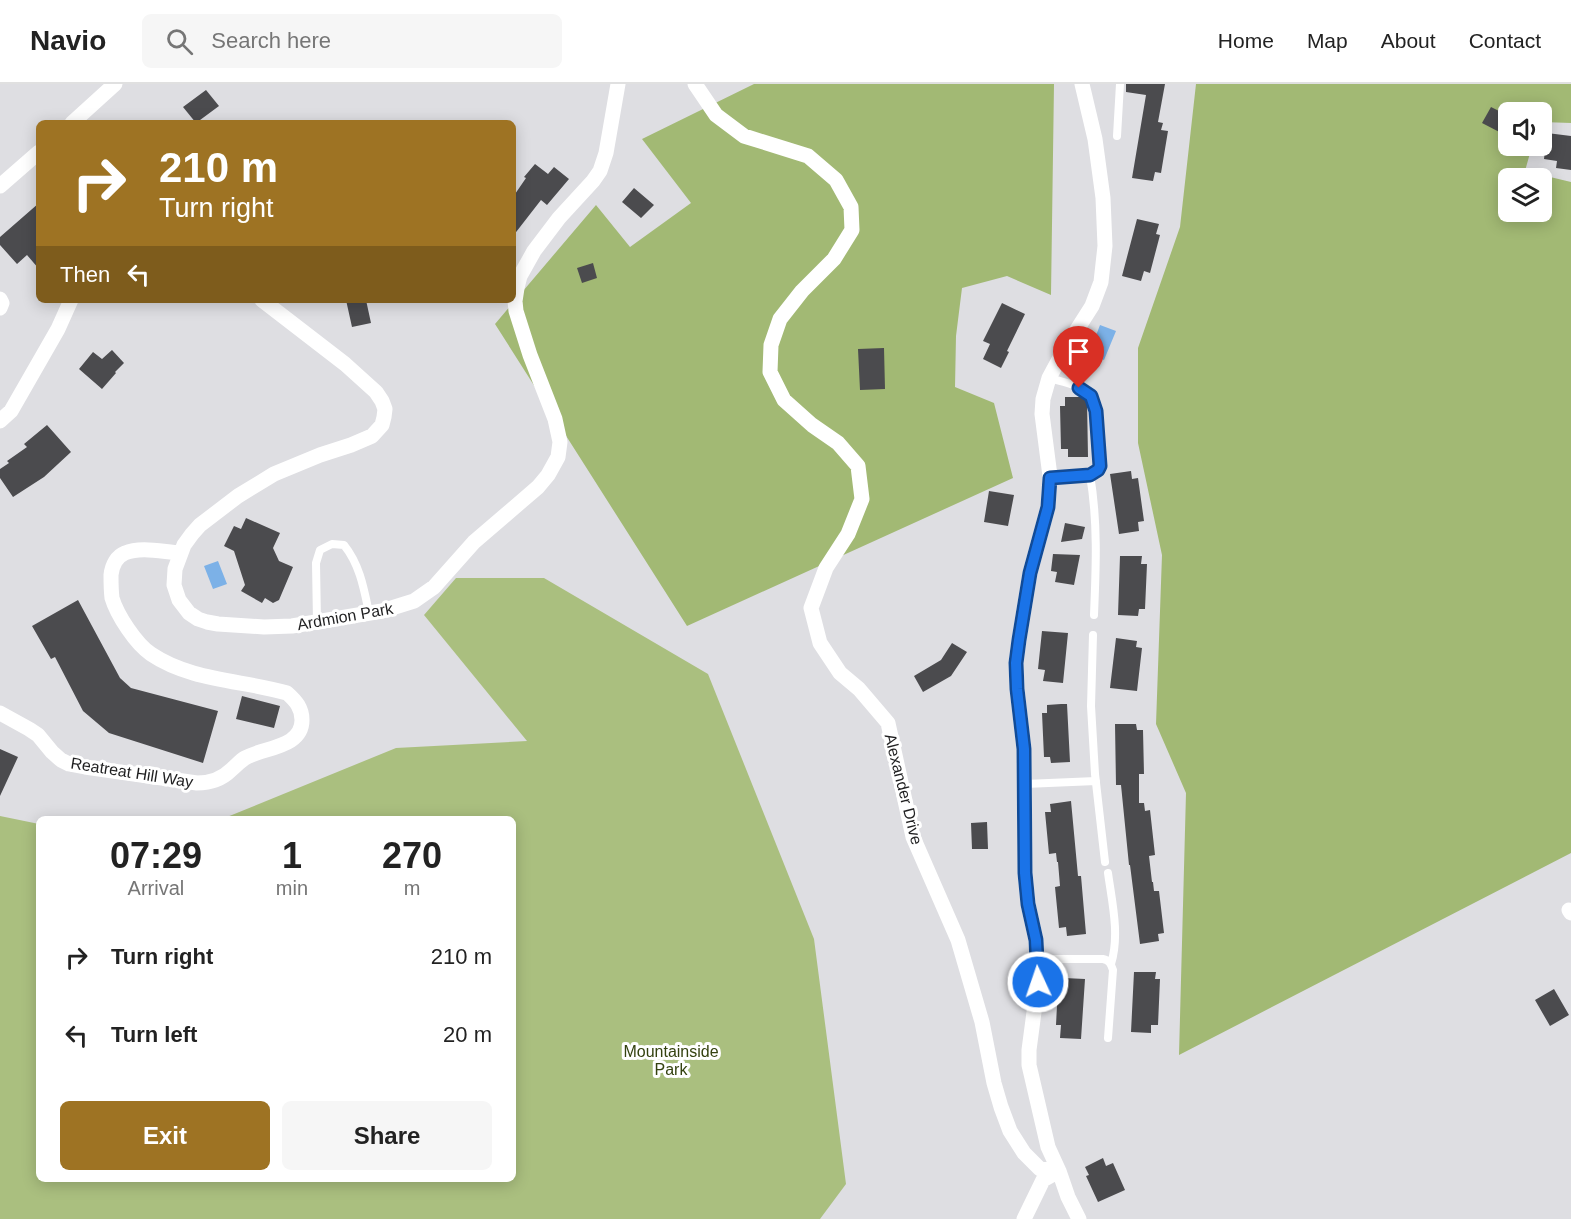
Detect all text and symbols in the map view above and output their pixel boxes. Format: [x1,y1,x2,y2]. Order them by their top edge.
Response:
search box [142,14,562,68]
text: Navio [30,25,106,56]
icon: search [163,25,196,58]
text: Search here [211,28,331,53]
text: Home [1218,29,1274,52]
text: Map [1307,29,1348,52]
text: About [1381,29,1436,52]
text: Contact [1469,29,1541,52]
map controls [1498,102,1552,222]
button: sound [1498,102,1552,156]
icon: right [60,144,138,222]
text: 210 m [159,144,278,191]
button: layers [1498,168,1552,222]
text: Turn right [159,193,274,223]
icon: left [122,258,155,291]
text: Then [60,262,110,287]
pin [1053,326,1104,388]
icon: arrive [1062,335,1095,368]
street label: Ardmion Park [296,600,395,633]
street label: Alexander Drive [881,732,926,846]
street label: Reatreat Hill Way [69,754,194,791]
text: 07:29 [110,835,202,876]
text: 1 [282,835,302,876]
text: 270 [382,835,442,876]
text: Arrival [128,877,184,899]
text: min [276,877,308,899]
text: m [404,877,420,899]
icon: right [60,941,93,974]
text: Turn right [111,944,213,969]
text: 210 m [431,944,492,969]
position arrow [1006,950,1070,1014]
icon: left [60,1019,93,1052]
text: Turn left [111,1022,197,1047]
text: 20 m [443,1022,492,1047]
park label: Mountainside Park [623,1043,719,1078]
button: Exit [60,1101,270,1170]
button: Share [282,1101,492,1170]

